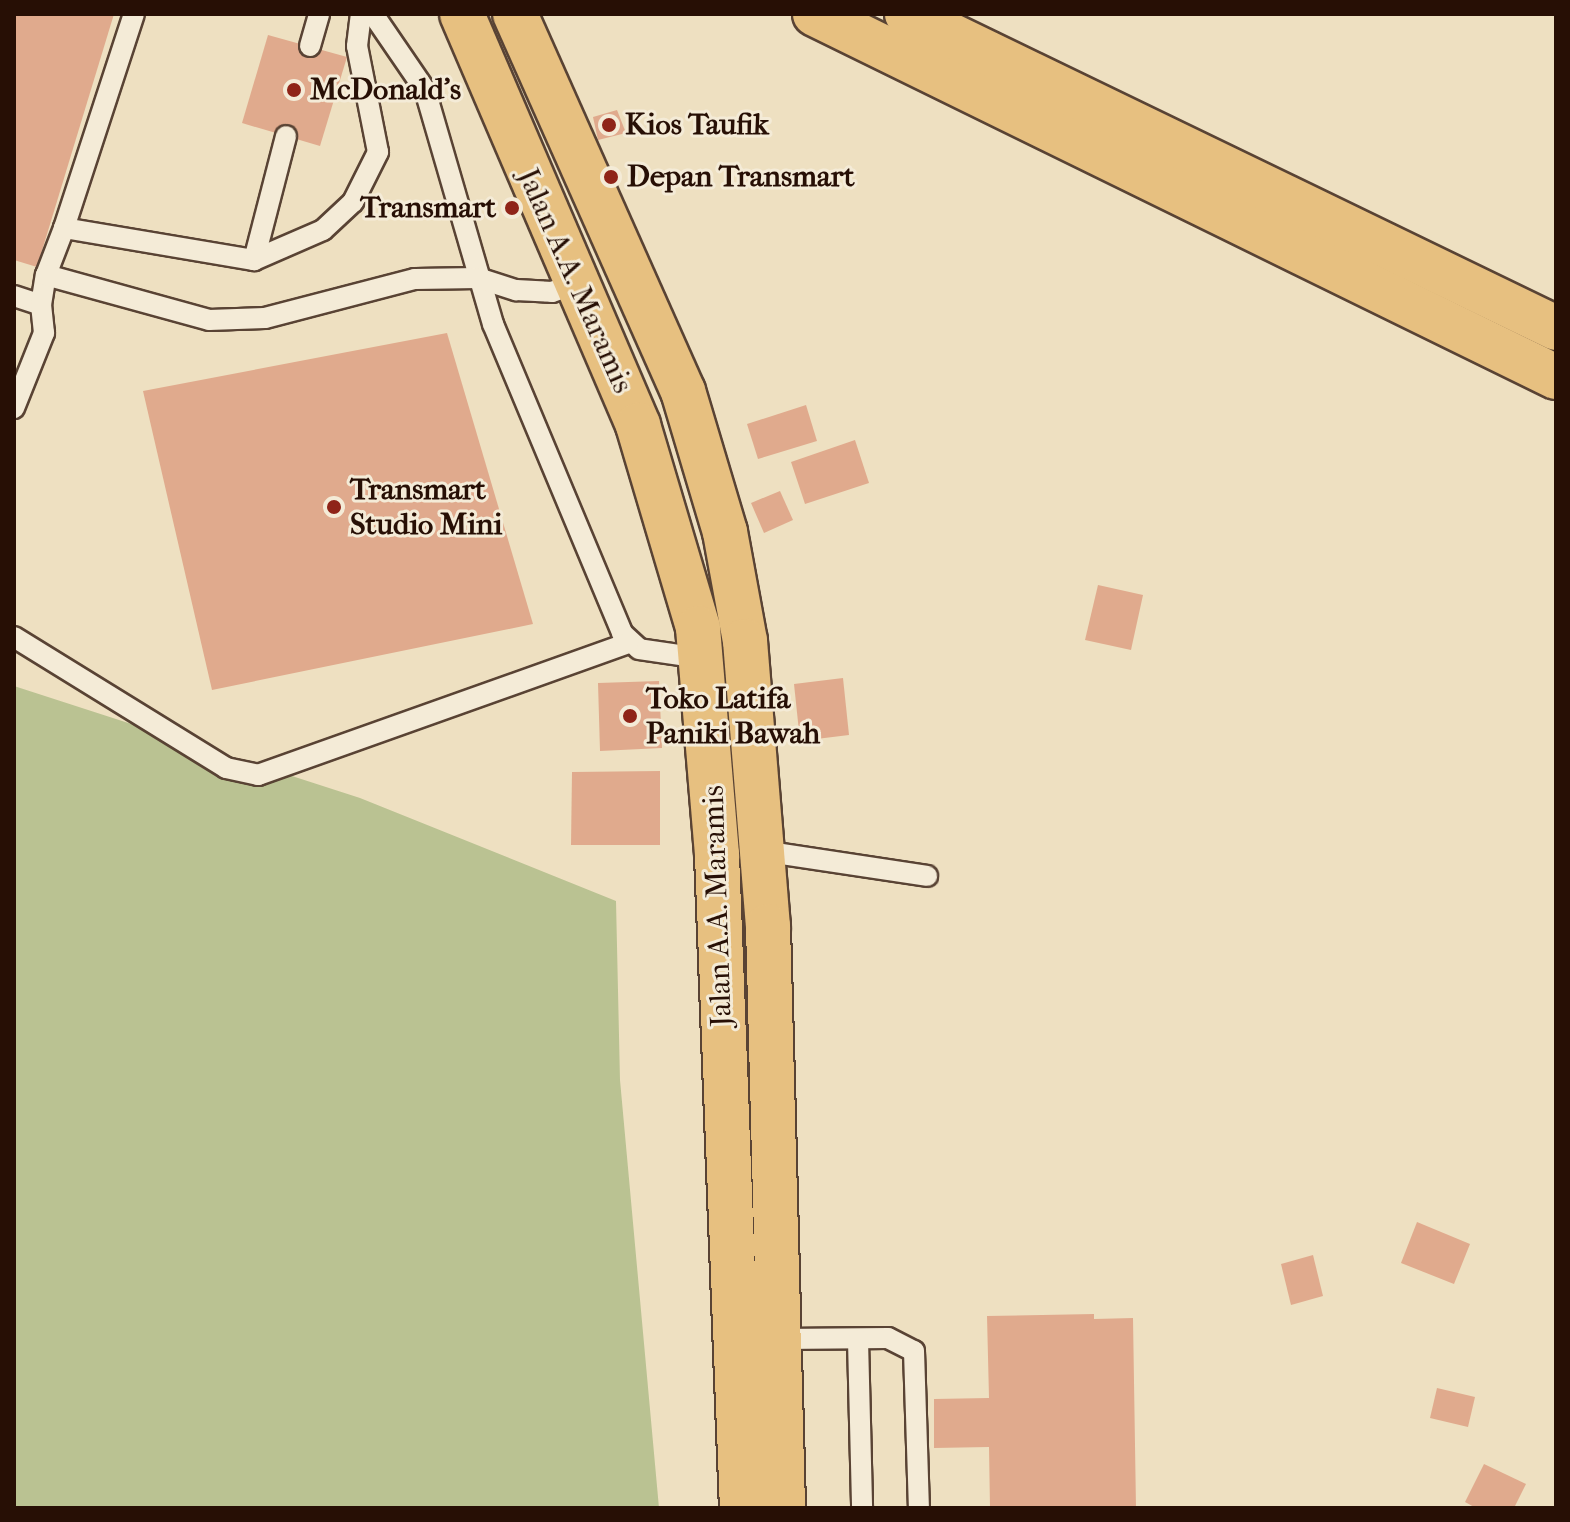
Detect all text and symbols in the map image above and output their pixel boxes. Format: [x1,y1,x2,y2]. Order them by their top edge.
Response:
place label: McDonald's [310,72,461,108]
marker: McDonald's [285,81,303,99]
place label: Kios Taufik [625,107,769,143]
marker: Kios Taufik [600,116,618,134]
place label: Depan Transmart [627,159,854,195]
street label: Jalan A.A. Maramis [509,163,641,399]
marker: Depan Transmart [602,168,620,186]
place label: Transmart [360,190,496,226]
marker: Transmart [503,199,521,217]
place label: Transmart Studio Mini [350,472,502,542]
marker: Transmart Studio Mini [325,498,343,516]
place label: Toko Latifa Paniki Bawah [646,681,820,752]
marker: Toko Latifa Paniki Bawah [621,707,639,725]
street label: Jalan A.A. Maramis [696,785,740,1027]

